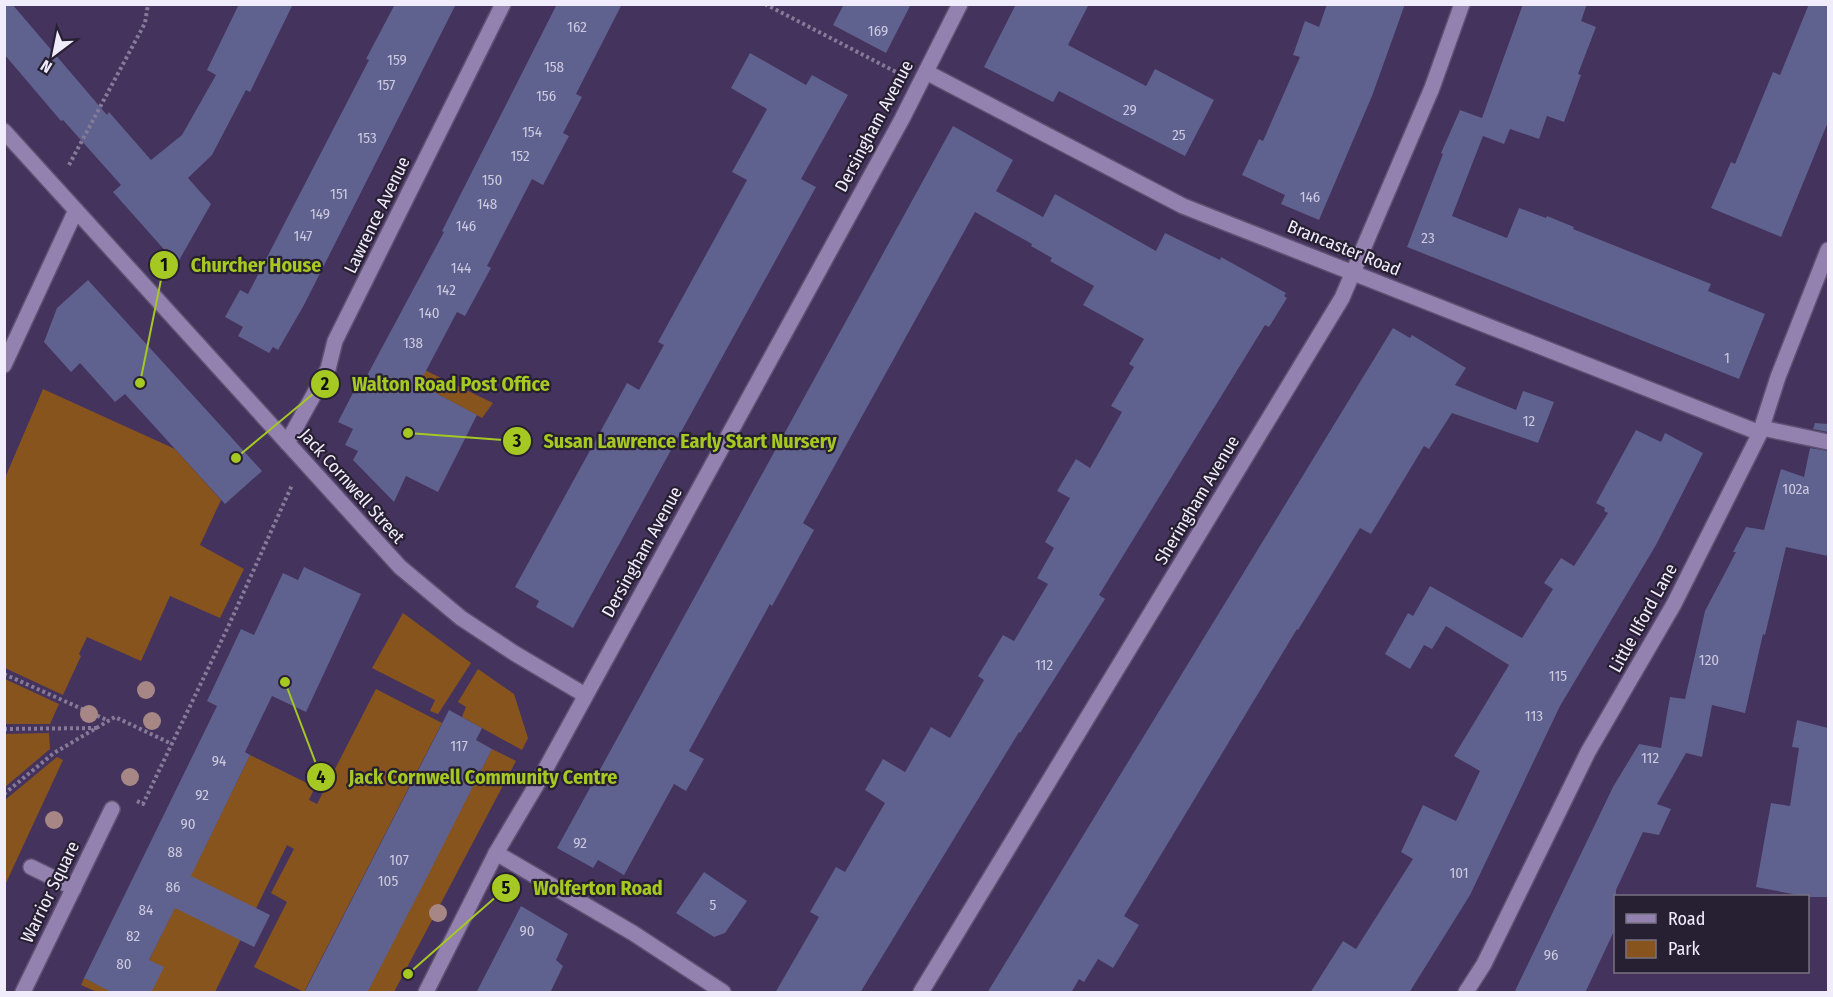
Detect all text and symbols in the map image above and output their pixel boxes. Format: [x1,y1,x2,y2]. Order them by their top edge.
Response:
house number: 162 [567,18,587,36]
house number: 169 [868,22,888,40]
north arrow [24,24,84,84]
house number: 159 [387,51,407,69]
text: N [37,56,55,77]
street label: Dersingham Avenue [830,56,918,196]
house number: 158 [544,58,564,76]
house number: 157 [377,76,395,94]
house number: 156 [536,87,556,105]
house number: 29 [1123,101,1137,119]
house number: 154 [522,123,542,141]
house number: 25 [1172,126,1186,144]
house number: 153 [357,129,377,147]
house number: 152 [510,147,530,165]
street label: Lawrence Avenue [339,153,415,277]
house number: 150 [482,171,502,189]
house number: 151 [330,185,348,203]
house number: 146 [1300,188,1320,206]
house number: 148 [477,195,497,213]
house number: 149 [310,205,330,223]
street label: Brancaster Road [1284,215,1404,281]
house number: 146 [456,217,476,235]
house number: 147 [294,227,312,245]
house number: 23 [1421,229,1435,247]
callout: Churcher House [149,246,333,284]
text: Churcher House [191,253,321,277]
text: 1 [160,254,168,276]
house number: 144 [451,259,471,277]
house number: 142 [436,281,456,299]
house number: 140 [419,304,439,322]
house number: 138 [403,334,423,352]
house number: 1 [1724,349,1730,367]
callout: Walton Road Post Office [310,365,562,403]
text: Walton Road Post Office [352,372,550,396]
text: 2 [320,373,329,395]
house number: 12 [1523,412,1536,430]
callout: Susan Lawrence Early Start Nursery [502,422,849,460]
street label: Jack Cornwell Street [295,424,409,548]
text: Susan Lawrence Early Start Nursery [543,429,837,453]
text: 3 [512,430,522,452]
street label: Sheringham Avenue [1150,431,1244,568]
house number: 102a [1782,480,1810,498]
street label: Dersingham Avenue [597,483,687,621]
street label: Little Ilford Lane [1604,560,1682,676]
house number: 120 [1699,651,1719,669]
house number: 112 [1035,656,1053,674]
house number: 115 [1549,667,1567,685]
house number: 113 [1525,707,1543,725]
house number: 117 [450,737,468,755]
house number: 112 [1641,749,1659,767]
house number: 94 [212,752,226,770]
callout: Jack Cornwell Community Centre [306,758,629,796]
text: Jack Cornwell Community Centre [348,765,617,789]
text: 4 [316,766,326,788]
house number: 92 [195,786,209,804]
house number: 90 [180,815,196,833]
house number: 92 [573,834,587,852]
street label: Warrior Square [16,838,84,946]
house number: 88 [167,843,183,861]
house number: 107 [389,851,409,869]
house number: 101 [1449,864,1469,882]
callout: Wolferton Road [491,869,674,907]
house number: 105 [378,872,398,890]
text: Wolferton Road [533,876,663,900]
text: 5 [502,877,511,899]
house number: 86 [166,878,180,896]
legend [1614,895,1809,973]
house number: 5 [710,896,717,914]
house number: 84 [139,901,153,919]
text: Road [1668,908,1705,930]
house number: 90 [519,922,535,940]
house number: 82 [126,927,140,945]
text: Park [1668,938,1701,960]
house number: 96 [1544,946,1558,964]
house number: 80 [116,955,132,973]

